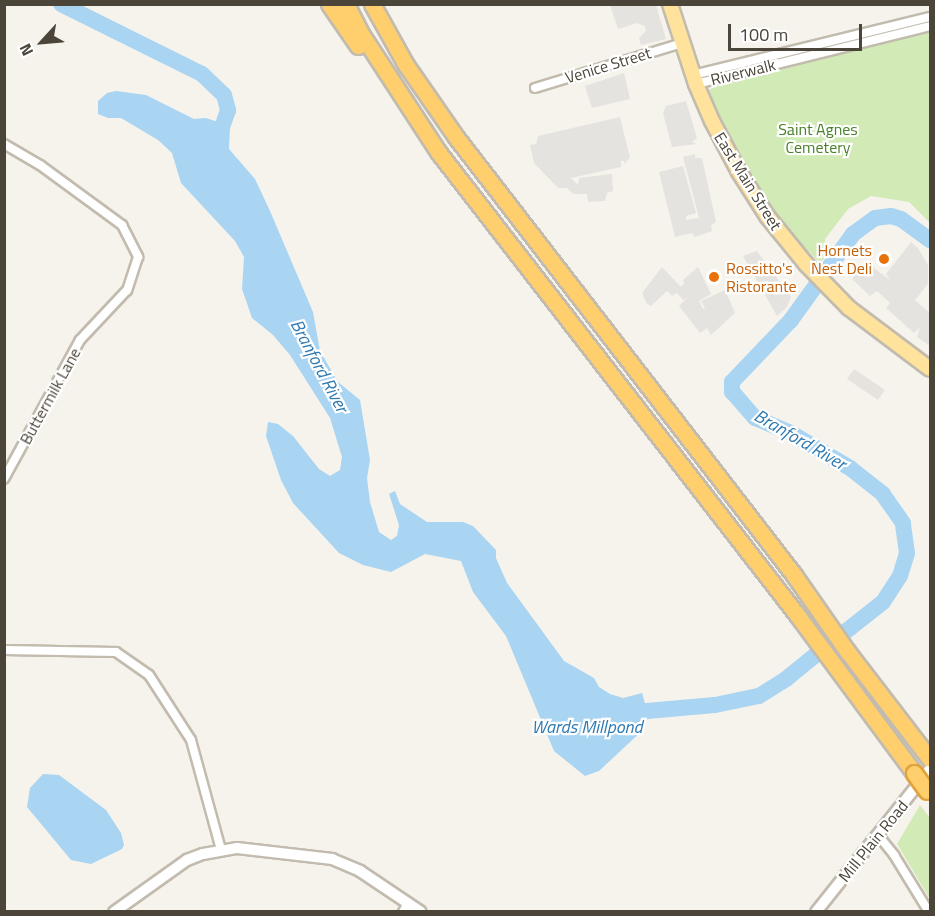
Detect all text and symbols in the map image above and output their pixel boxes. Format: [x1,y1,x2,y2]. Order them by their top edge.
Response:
north arrow [12,12,72,72]
scale bar [731,12,864,50]
text: 100 m [739,21,788,48]
text: N [13,40,39,60]
street label: Venice Street [563,43,653,87]
street label: Riverwalk [709,55,777,89]
park label: Saint Agnes Cemetery [778,119,858,157]
street label: East Main Street [710,129,786,233]
place label: Hornets Nest Deli [811,240,872,278]
marker: Hornets Nest Deli [877,252,891,266]
place label: Rossitto's Ristorante [726,258,797,296]
marker: Rossitto's Ristorante [707,270,721,284]
water label: Branford River [285,316,353,416]
street label: Buttermilk Lane [16,344,84,448]
water label: Branford River [750,405,850,475]
water label: Wards Millpond [532,716,642,738]
street label: Mill Plain Road [834,796,912,886]

